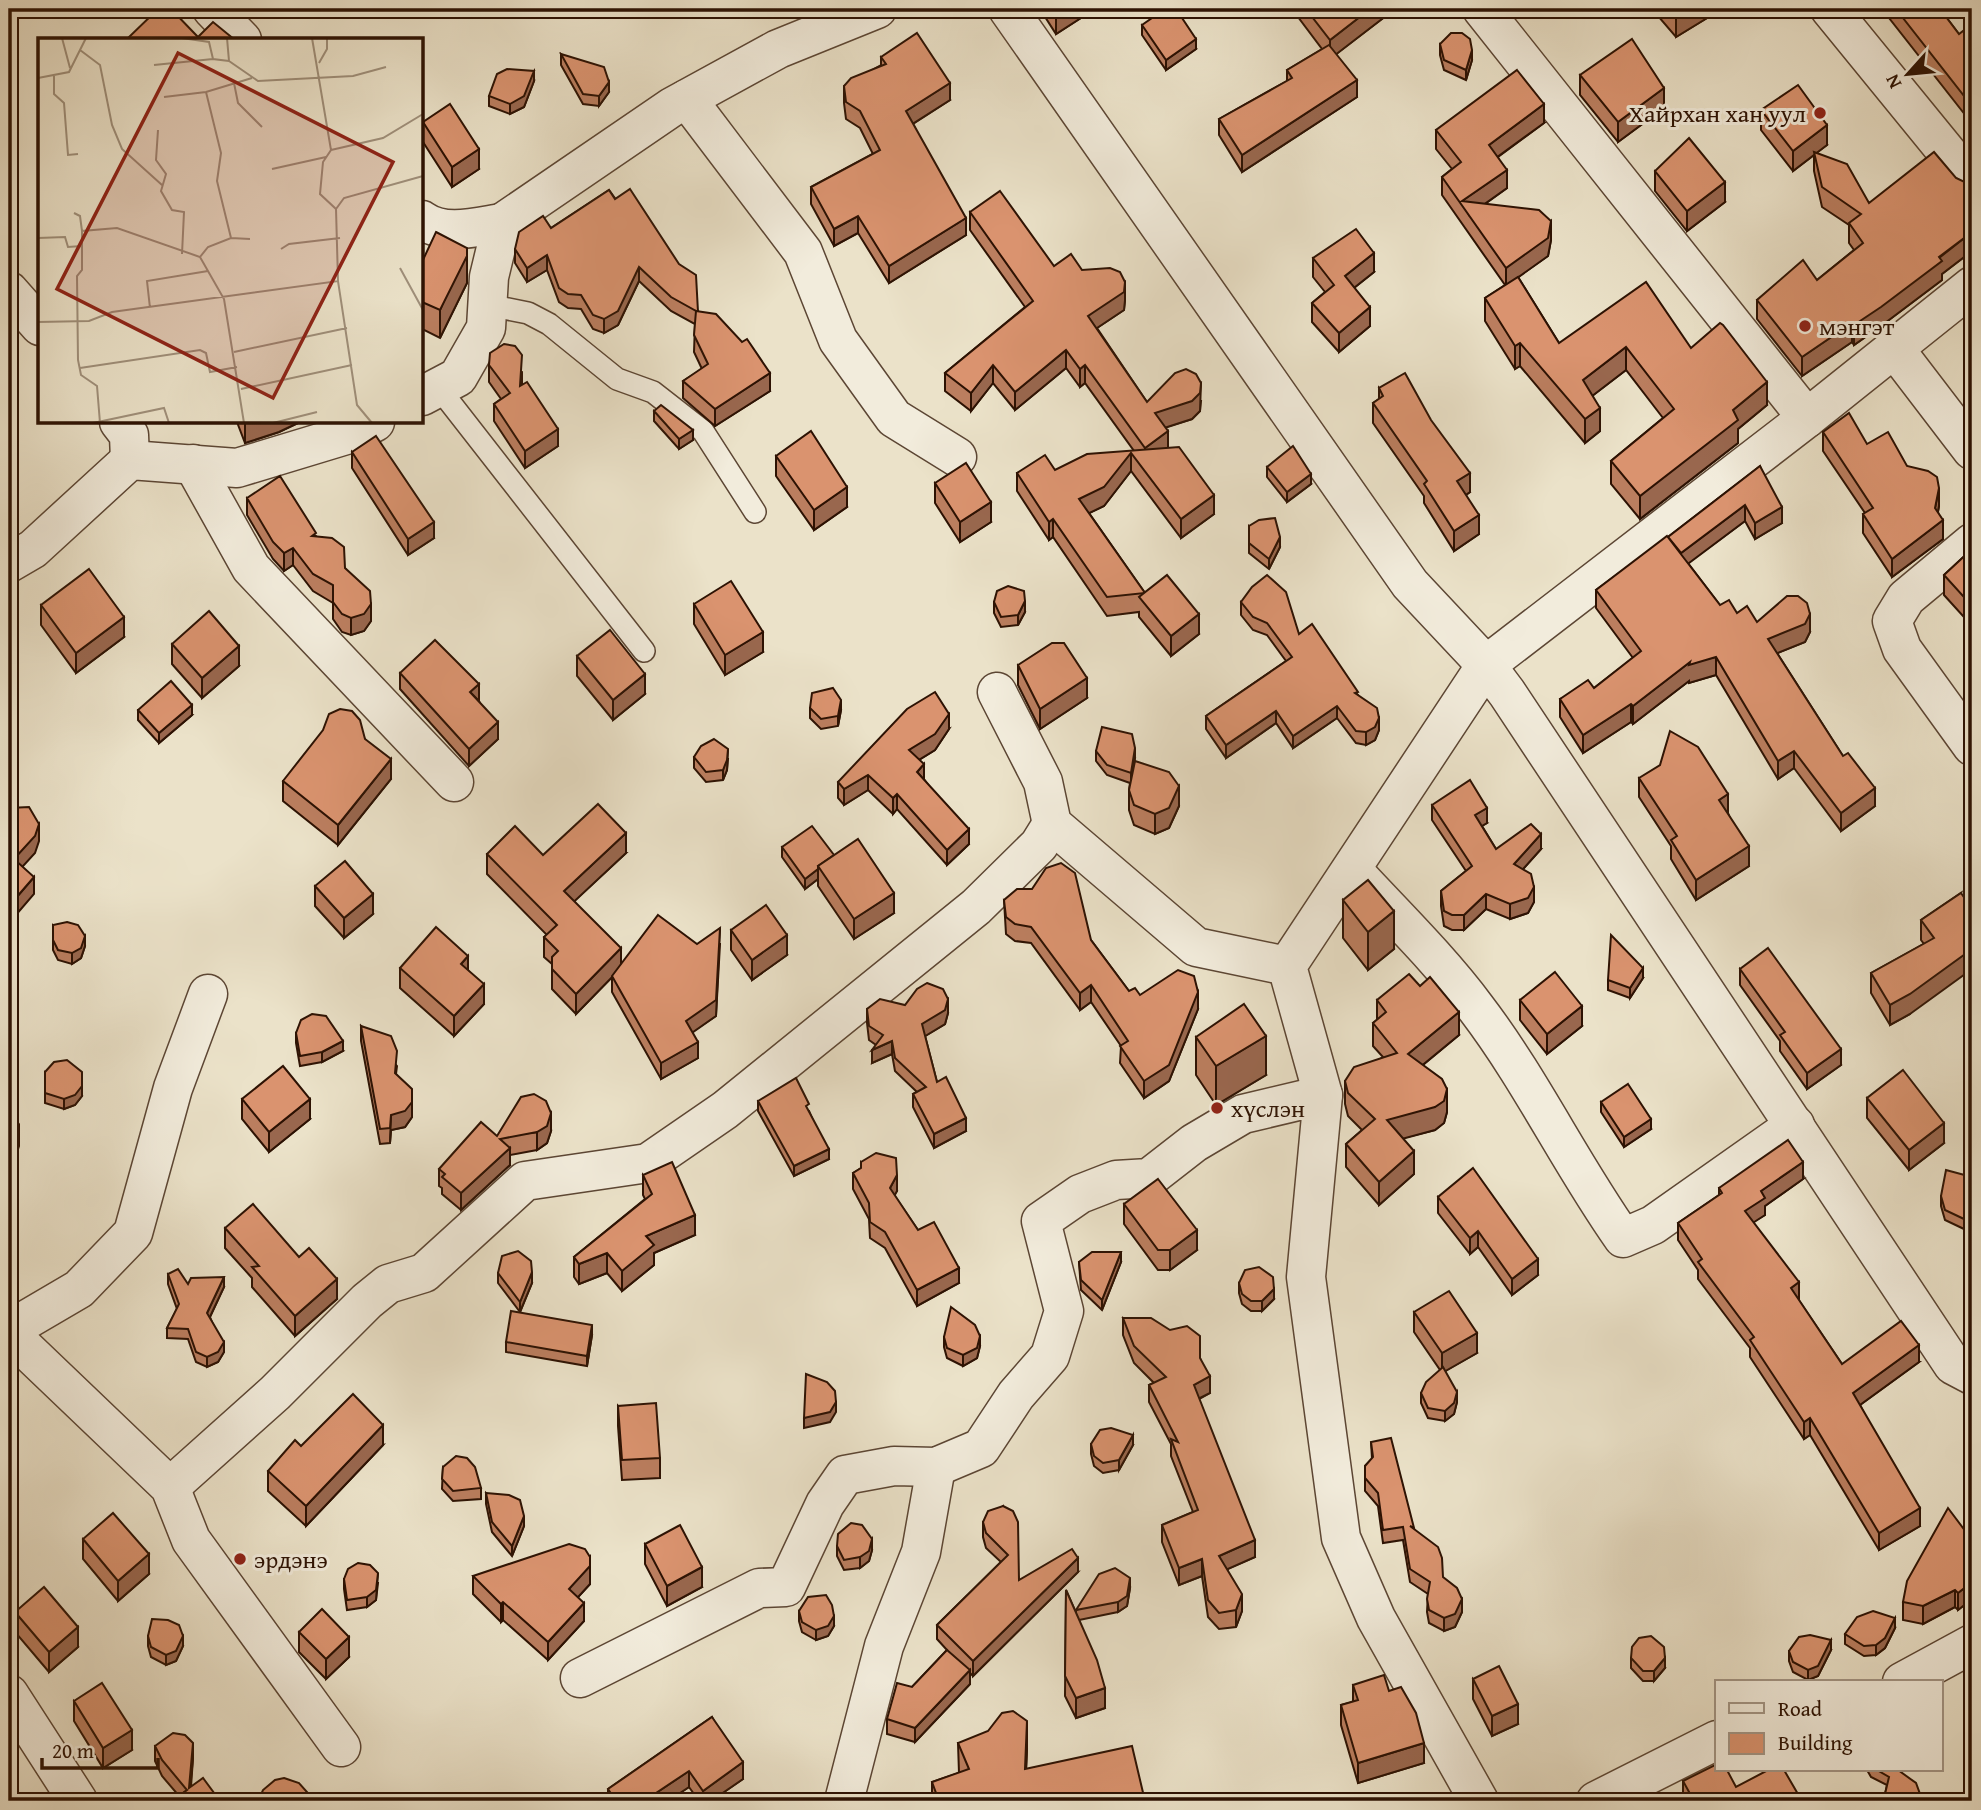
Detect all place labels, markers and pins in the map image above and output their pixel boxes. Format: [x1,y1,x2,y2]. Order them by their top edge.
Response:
place label: Хайрхан хан уул [1629,96,1806,131]
marker: Хайрхан хан уул [1812,105,1828,121]
place label: мэнгэт [1819,309,1895,344]
marker: мэнгэт [1797,318,1813,334]
place label: хүслэн [1231,1091,1305,1126]
marker: хүслэн [1209,1100,1225,1116]
place label: эрдэнэ [254,1542,328,1577]
marker: эрдэнэ [232,1551,248,1567]

